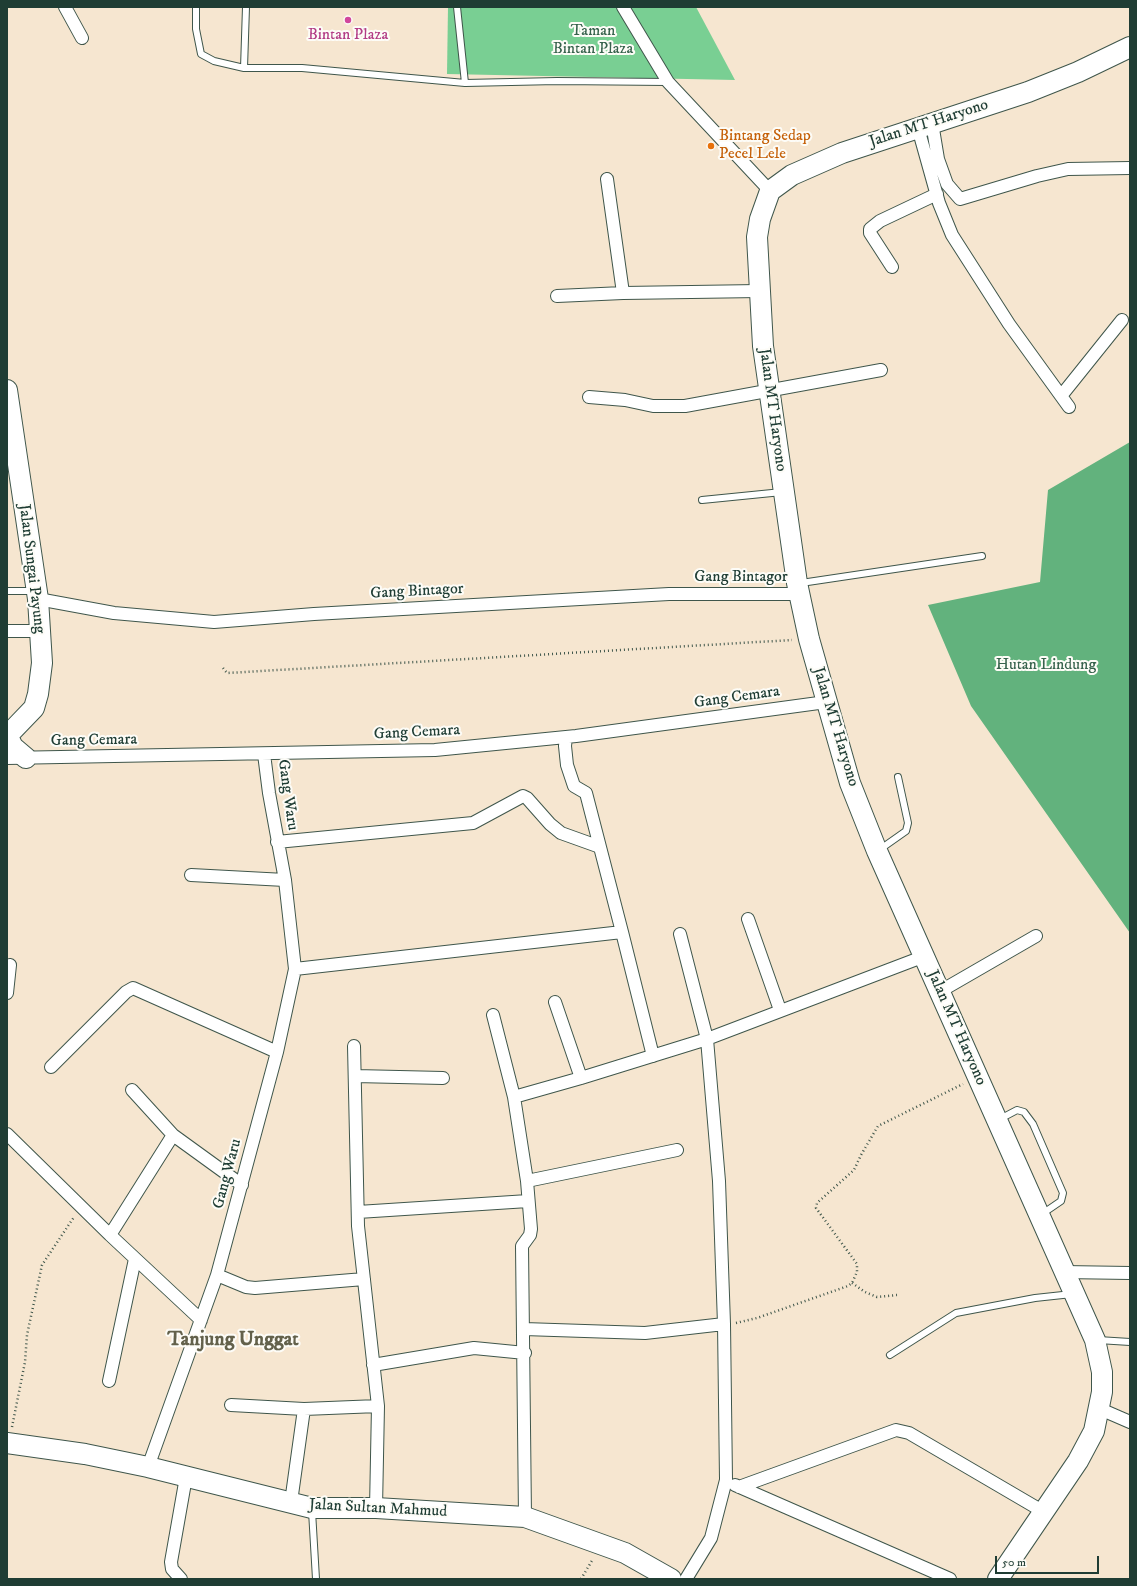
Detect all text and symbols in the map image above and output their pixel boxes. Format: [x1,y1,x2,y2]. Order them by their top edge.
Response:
marker: Bintan Plaza [343,15,353,25]
park label: Taman Bintan Plaza [553,22,633,60]
place label: Bintan Plaza [308,26,388,46]
street label: Jalan MT Haryono [867,96,991,152]
place label: Bintang Sedap Pecel Lele [719,127,811,165]
marker: Bintang Sedap Pecel Lele [706,141,716,151]
street label: Jalan MT Haryono [754,347,790,473]
street label: Jalan Sungai Payung [14,503,48,635]
street label: Gang Bintagor [694,568,788,588]
street label: Gang Bintagor [370,580,464,604]
park label: Hutan Lindung [996,656,1096,676]
street label: Jalan MT Haryono [808,665,862,789]
street label: Gang Cemara [693,682,781,714]
street label: Gang Cemara [373,721,461,745]
street label: Gang Cemara [51,731,137,751]
street label: Gang Waru [273,758,301,832]
street label: Jalan MT Haryono [922,967,990,1089]
street label: Gang Waru [209,1137,247,1211]
district label: Tanjung Unggat [167,1329,299,1353]
street label: Jalan Sultan Mahmud [308,1496,448,1522]
scale bar [997,1548,1101,1574]
text: 50 m [1002,1555,1026,1570]

